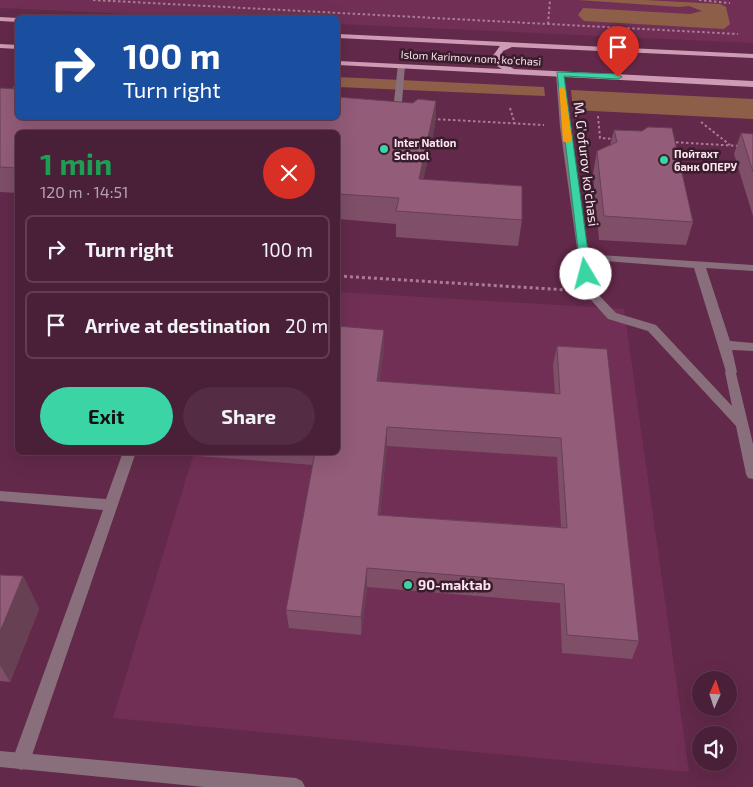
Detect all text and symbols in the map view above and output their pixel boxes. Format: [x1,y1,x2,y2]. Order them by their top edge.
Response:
pin [597,26,639,77]
icon: arrive [604,33,632,61]
text: 100 m [123,34,221,76]
icon: right [40,35,105,100]
street label: Islom Karimov nom. ko'chasi [400,47,542,68]
text: Turn right [123,76,221,102]
street label: M. G'ofurov ko'chasi [570,101,603,227]
place label: Inter Nation School [394,136,456,162]
marker: Inter Nation School [378,143,390,155]
text: 1 min [40,145,112,181]
button: close [263,147,315,199]
place label: Пойтахт банк ОПЕРУ [674,147,737,173]
marker: Пойтахт банк ОПЕРУ [658,154,670,166]
text: 120 m · 14:51 [40,182,128,201]
icon: right [42,235,70,263]
text: Turn right [85,238,173,261]
text: 100 m [262,238,313,261]
position arrow [559,247,611,299]
icon: arrive [42,311,70,339]
text: Arrive at destination [85,314,270,337]
text: 20 m [285,314,328,337]
button: Exit [40,387,173,445]
button: Share [183,387,315,445]
place label: 90-maktab [418,576,491,593]
marker: 90-maktab [402,579,414,591]
north arrow [692,671,738,716]
map controls [692,671,737,771]
button: sound [692,726,737,771]

